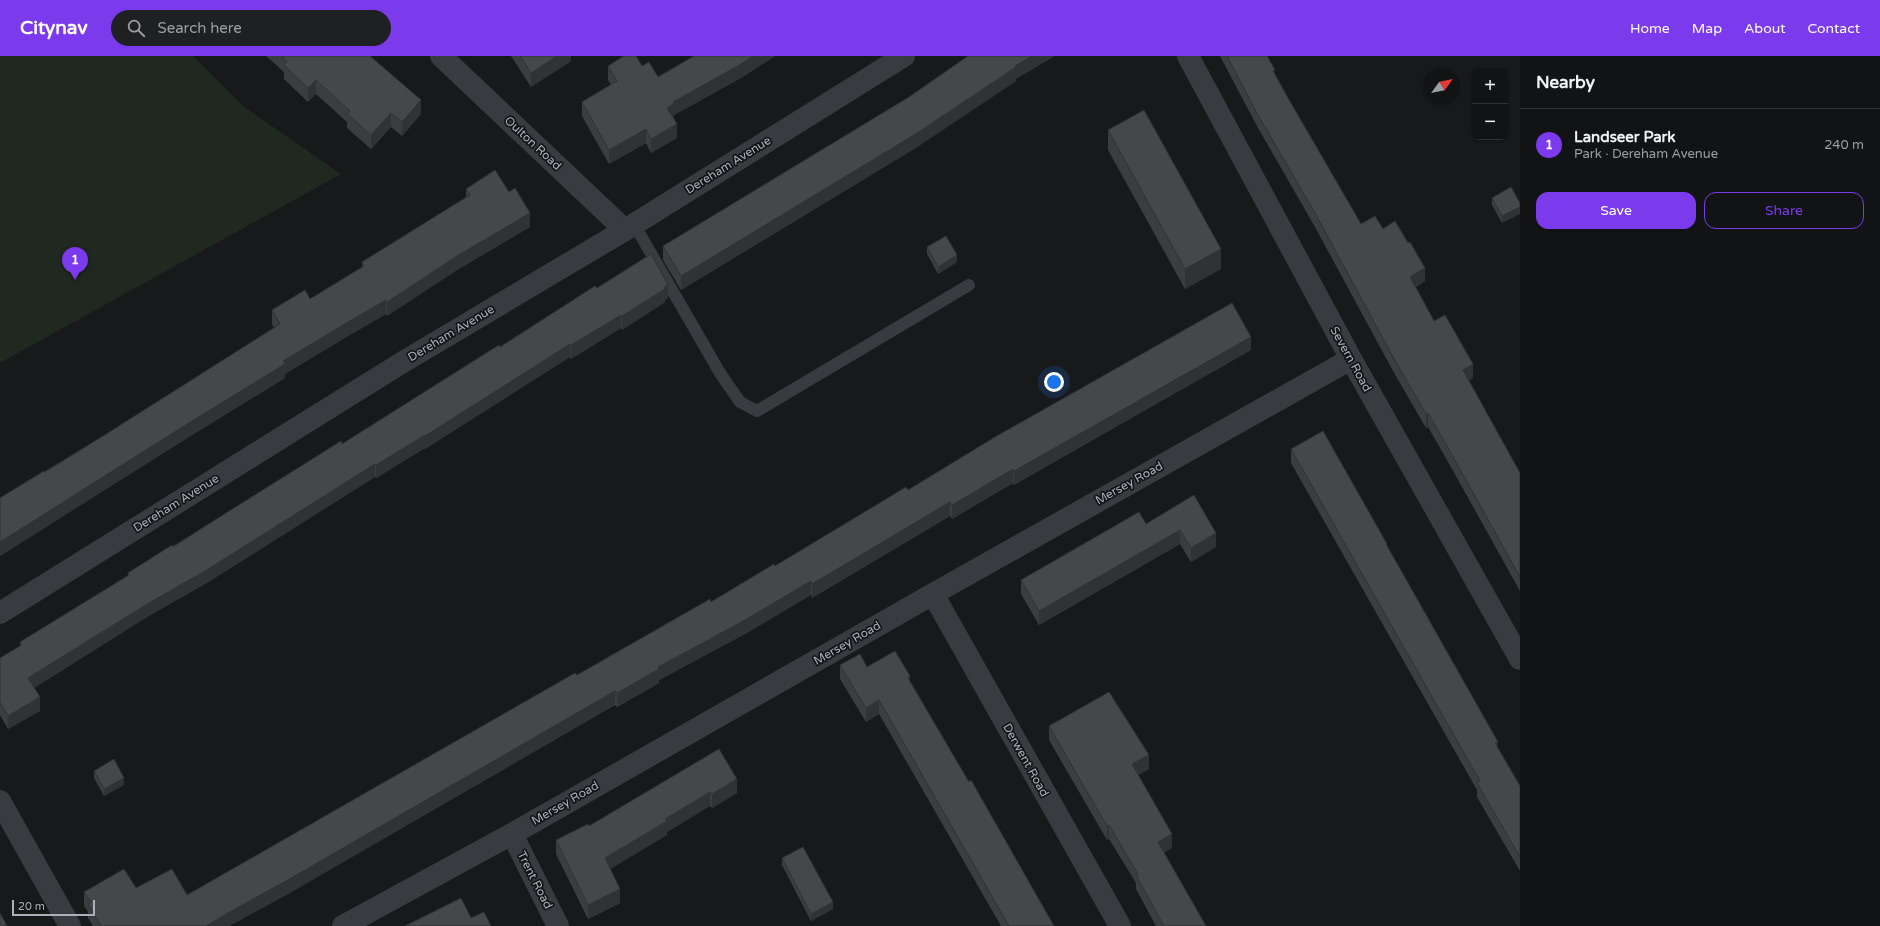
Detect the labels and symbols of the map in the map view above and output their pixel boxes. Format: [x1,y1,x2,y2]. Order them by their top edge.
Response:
north arrow [1424,68,1460,104]
street label: Oulton Road [502,113,564,173]
street label: Dereham Avenue [683,133,773,197]
pin: 1 [62,247,88,280]
street label: Dereham Avenue [405,302,497,364]
street label: Severn Road [1327,324,1375,394]
your location [1044,372,1064,392]
street label: Mersey Road [1093,459,1165,507]
street label: Dereham Avenue [131,471,221,535]
street label: Mersey Road [811,618,883,668]
street label: Derwent Road [1000,721,1052,799]
street label: Mersey Road [529,778,601,828]
street label: Trent Road [515,849,555,911]
scale bar [12,898,95,917]

